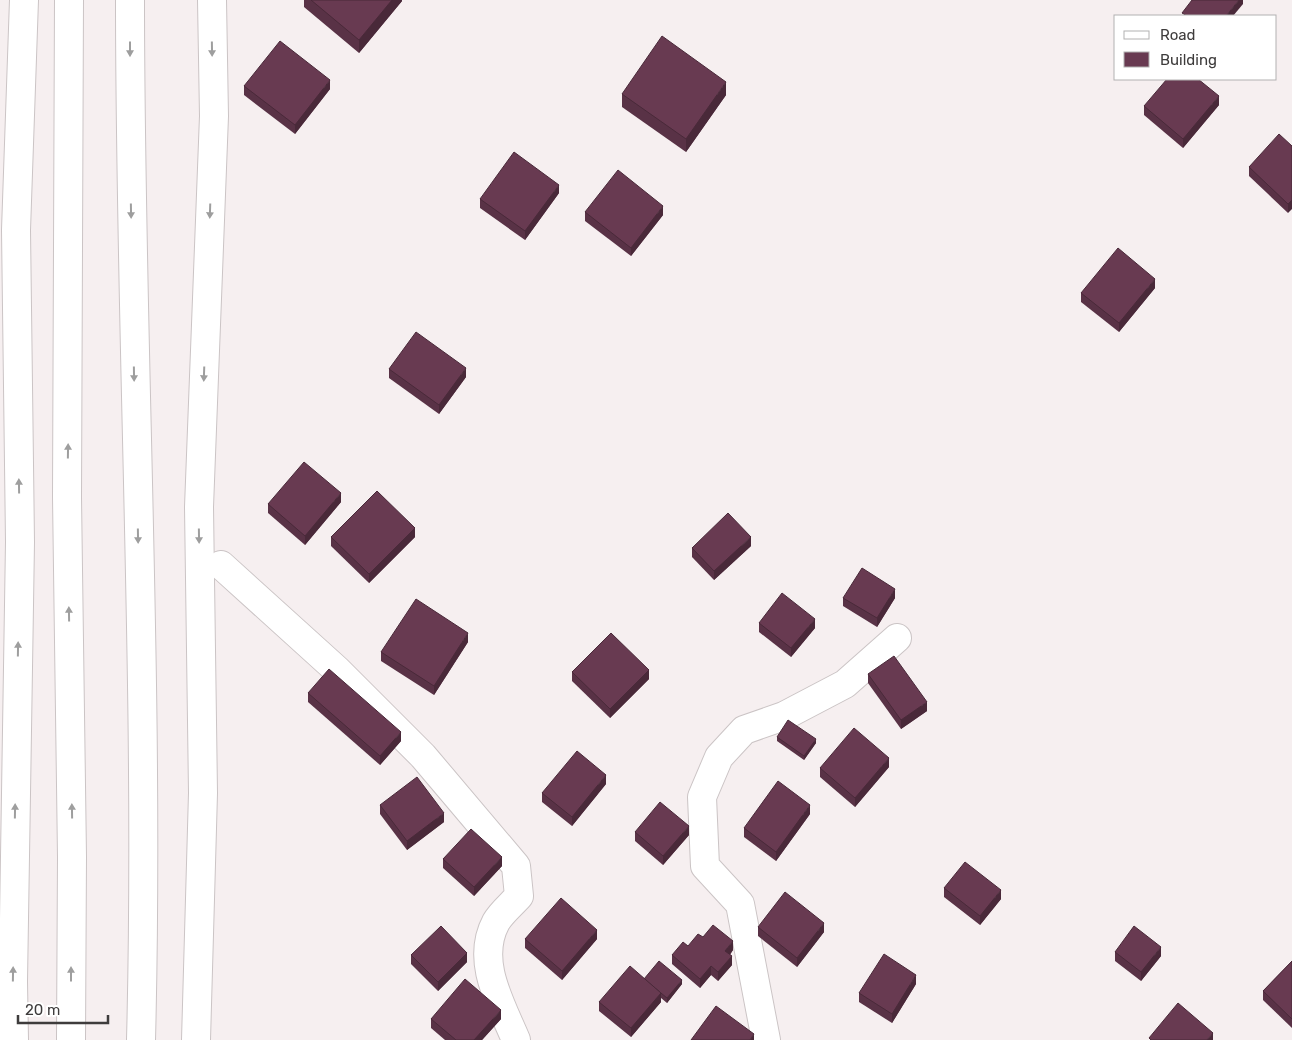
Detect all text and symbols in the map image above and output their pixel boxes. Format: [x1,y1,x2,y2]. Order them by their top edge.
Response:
legend [1114,15,1277,80]
text: Road [1160,26,1196,44]
one-way arrow [126,41,134,57]
one-way arrow [209,41,217,57]
text: Building [1160,51,1217,69]
one-way arrow [127,203,135,219]
one-way arrow [206,203,214,219]
one-way arrow [131,366,139,382]
one-way arrow [200,366,208,382]
one-way arrow [64,443,72,459]
one-way arrow [15,478,23,494]
one-way arrow [134,528,142,544]
one-way arrow [195,528,203,544]
one-way arrow [65,606,73,622]
one-way arrow [14,641,22,657]
one-way arrow [12,803,20,819]
one-way arrow [68,803,76,819]
one-way arrow [9,966,17,982]
one-way arrow [68,966,76,982]
scale bar [18,992,108,1024]
text: 20 m [25,1001,60,1019]

